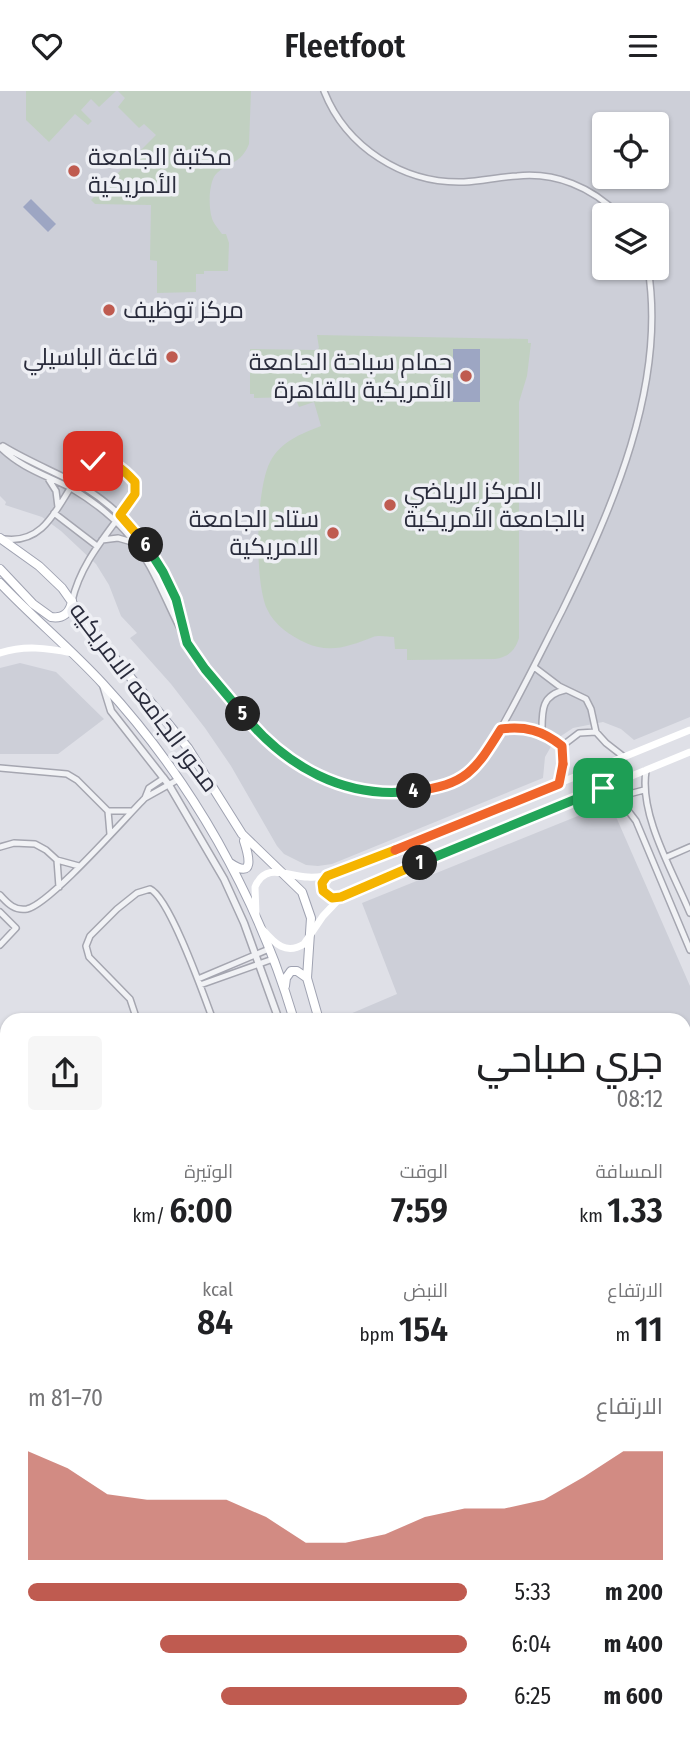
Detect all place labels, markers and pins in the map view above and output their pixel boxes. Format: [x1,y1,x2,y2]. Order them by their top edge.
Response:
place label: مكتبة الجامعة الأمريكية [88,143,232,199]
marker: مكتبة الجامعة الأمريكية [66,163,82,179]
place label: مركز توظيف [123,296,244,324]
marker: مركز توظيف [101,302,117,318]
place label: قاعة الباسيلي [23,343,158,376]
place label: حمام سباحة الجامعة الأمريكية بالقاهرة [249,348,452,404]
marker: قاعة الباسيلي [164,349,180,365]
marker: حمام سباحة الجامعة الأمريكية بالقاهرة [458,368,474,384]
pin [63,431,123,491]
place label: المركز الرياضي بالجامعة الأمريكية [404,477,585,533]
marker: المركز الرياضي بالجامعة الأمريكية [382,497,398,513]
place label: ستاد الجامعة الامريكية [189,505,319,561]
marker: ستاد الجامعة الامريكية [325,525,341,541]
pin: 6 [128,527,164,563]
pin: 5 [226,697,260,731]
pin [573,758,633,818]
pin: 4 [396,773,432,809]
pin: 1 [402,845,438,881]

